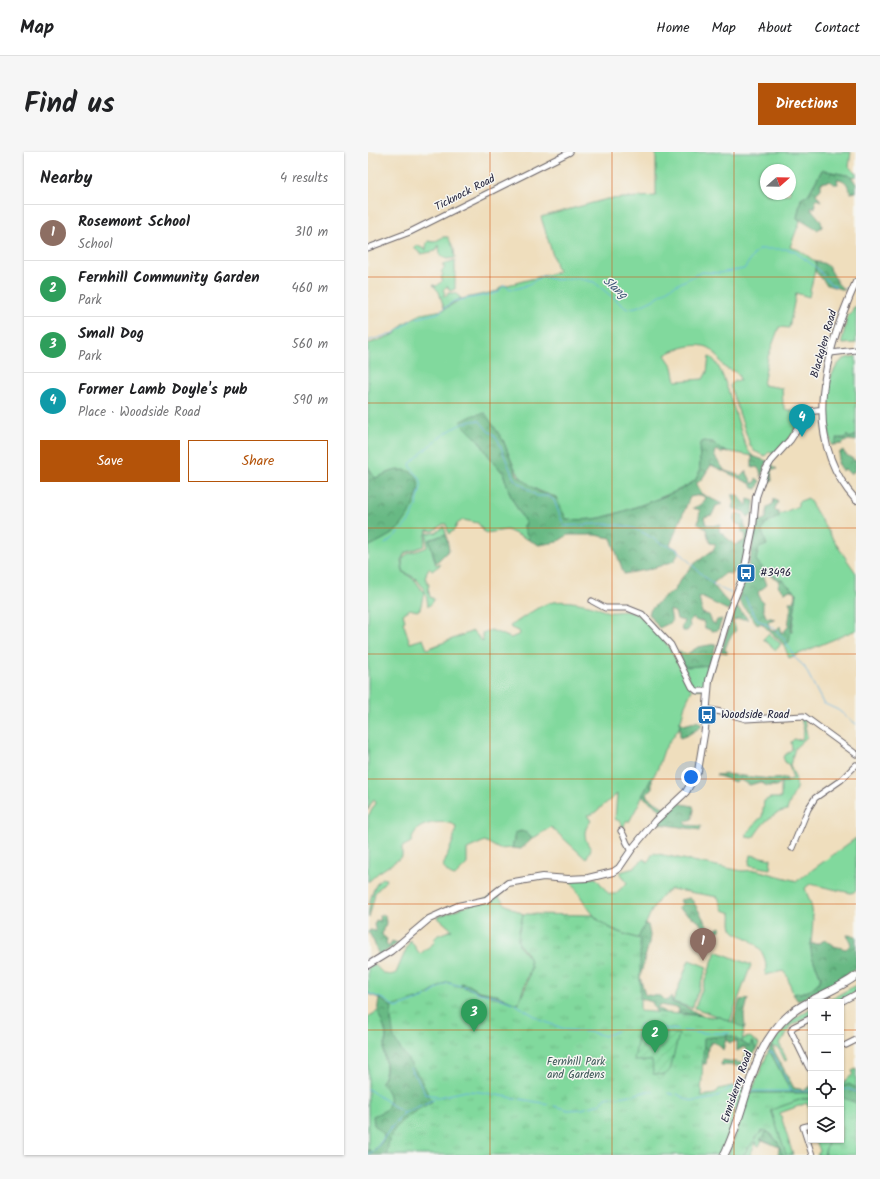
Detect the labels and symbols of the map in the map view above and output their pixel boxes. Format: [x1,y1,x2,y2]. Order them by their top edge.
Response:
north arrow [760,164,796,200]
street label: Ticknock Road [432,170,499,216]
water label: Slang [599,272,632,305]
street label: Blackglen Road [806,307,842,380]
pin: 4 [789,404,815,437]
bus stop icon: #3496 [735,562,757,584]
place label: #3496 [760,564,791,582]
bus stop icon: Woodside Road [696,704,718,726]
place label: Woodside Road [721,706,790,724]
your location [681,767,701,787]
pin: 1 [690,928,716,961]
pin: 3 [461,999,487,1032]
pin: 2 [642,1020,668,1053]
street label: Enniskerry Road [716,1048,758,1125]
park label: Fernhill Park and Gardens [547,1053,606,1084]

